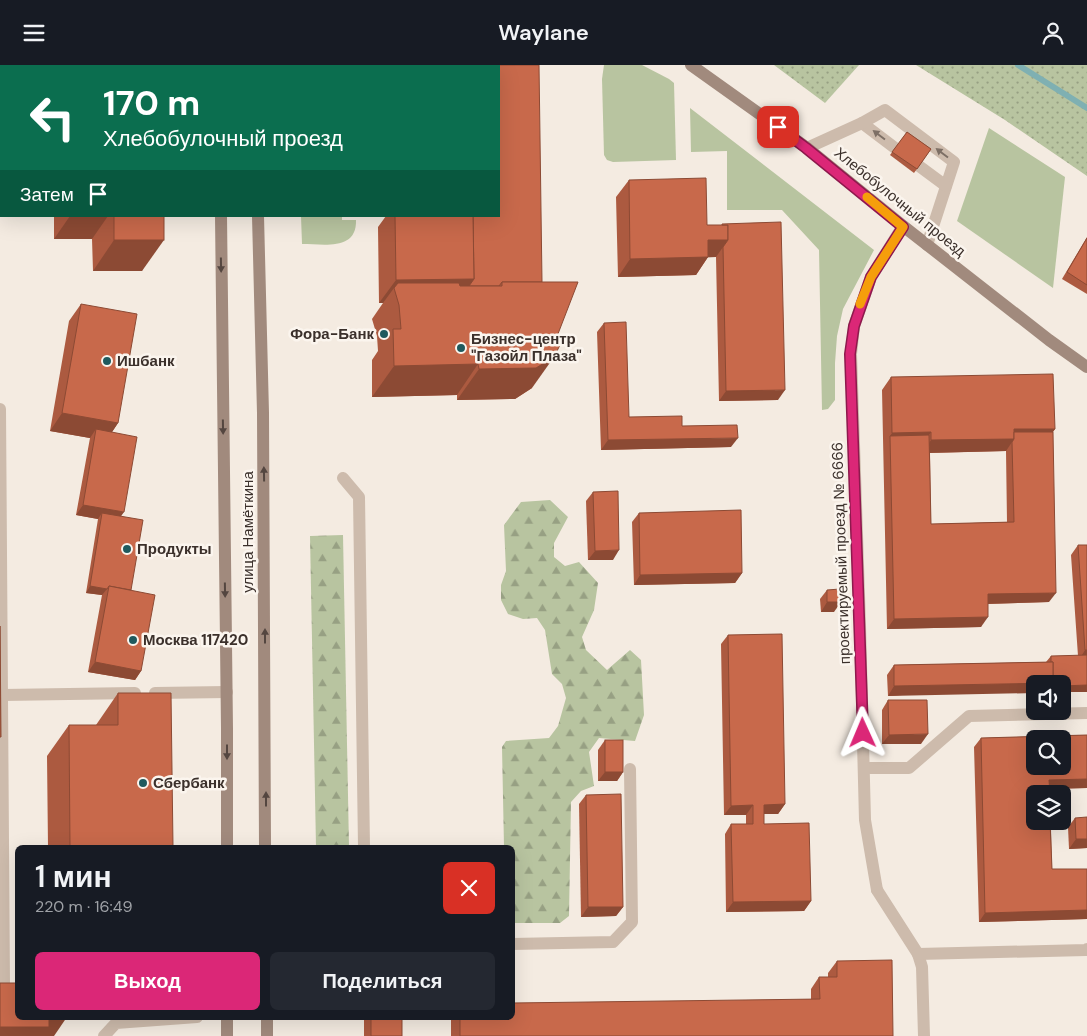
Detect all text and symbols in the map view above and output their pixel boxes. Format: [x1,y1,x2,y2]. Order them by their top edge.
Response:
text: Waylane [498,18,589,47]
icon: menu [20,19,48,47]
icon: person [1039,19,1067,47]
text: 170 m [103,80,200,126]
icon: left [20,85,85,150]
pin [757,106,799,148]
icon: arrive [764,113,792,141]
text: Хлебобулочный проезд [103,124,343,153]
one-way arrow [873,130,886,141]
street label: Хлебобулочный проезд [830,143,970,261]
one-way arrow [936,148,949,159]
icon: arrive [84,180,112,208]
text: Затем [20,182,74,207]
one-way arrow [218,257,226,273]
place label: Фора-Банк [290,324,374,344]
marker: Фора-Банк [378,328,390,340]
place label: Бизнес-центр "Газойл Плаза" [471,329,582,366]
marker: Бизнес-центр "Газойл Плаза" [455,342,467,354]
place label: Ишбанк [117,351,175,371]
marker: Ишбанк [101,355,113,367]
one-way arrow [220,420,228,436]
street label: проектируемый проезд № 6666 [827,442,855,664]
one-way arrow [260,466,268,482]
street label: улица Намёткина [238,471,258,593]
place label: Продукты [137,539,212,559]
marker: Продукты [121,543,133,555]
one-way arrow [222,582,230,598]
one-way arrow [261,628,269,644]
place label: Москва 117420 [143,630,248,650]
marker: Москва 117420 [127,634,139,646]
map controls [1026,675,1071,830]
button: sound [1026,675,1071,720]
position arrow [836,706,888,758]
button: search [1026,730,1071,775]
one-way arrow [223,745,231,761]
place label: Сбербанк [153,773,225,793]
marker: Сбербанк [137,777,149,789]
button: layers [1026,785,1071,830]
one-way arrow [262,791,270,807]
text: 1 мин [35,857,112,896]
button: close [443,862,495,914]
text: 220 m · 16:49 [35,896,132,917]
button: Выход [35,952,260,1010]
button: Поделиться [270,952,495,1010]

